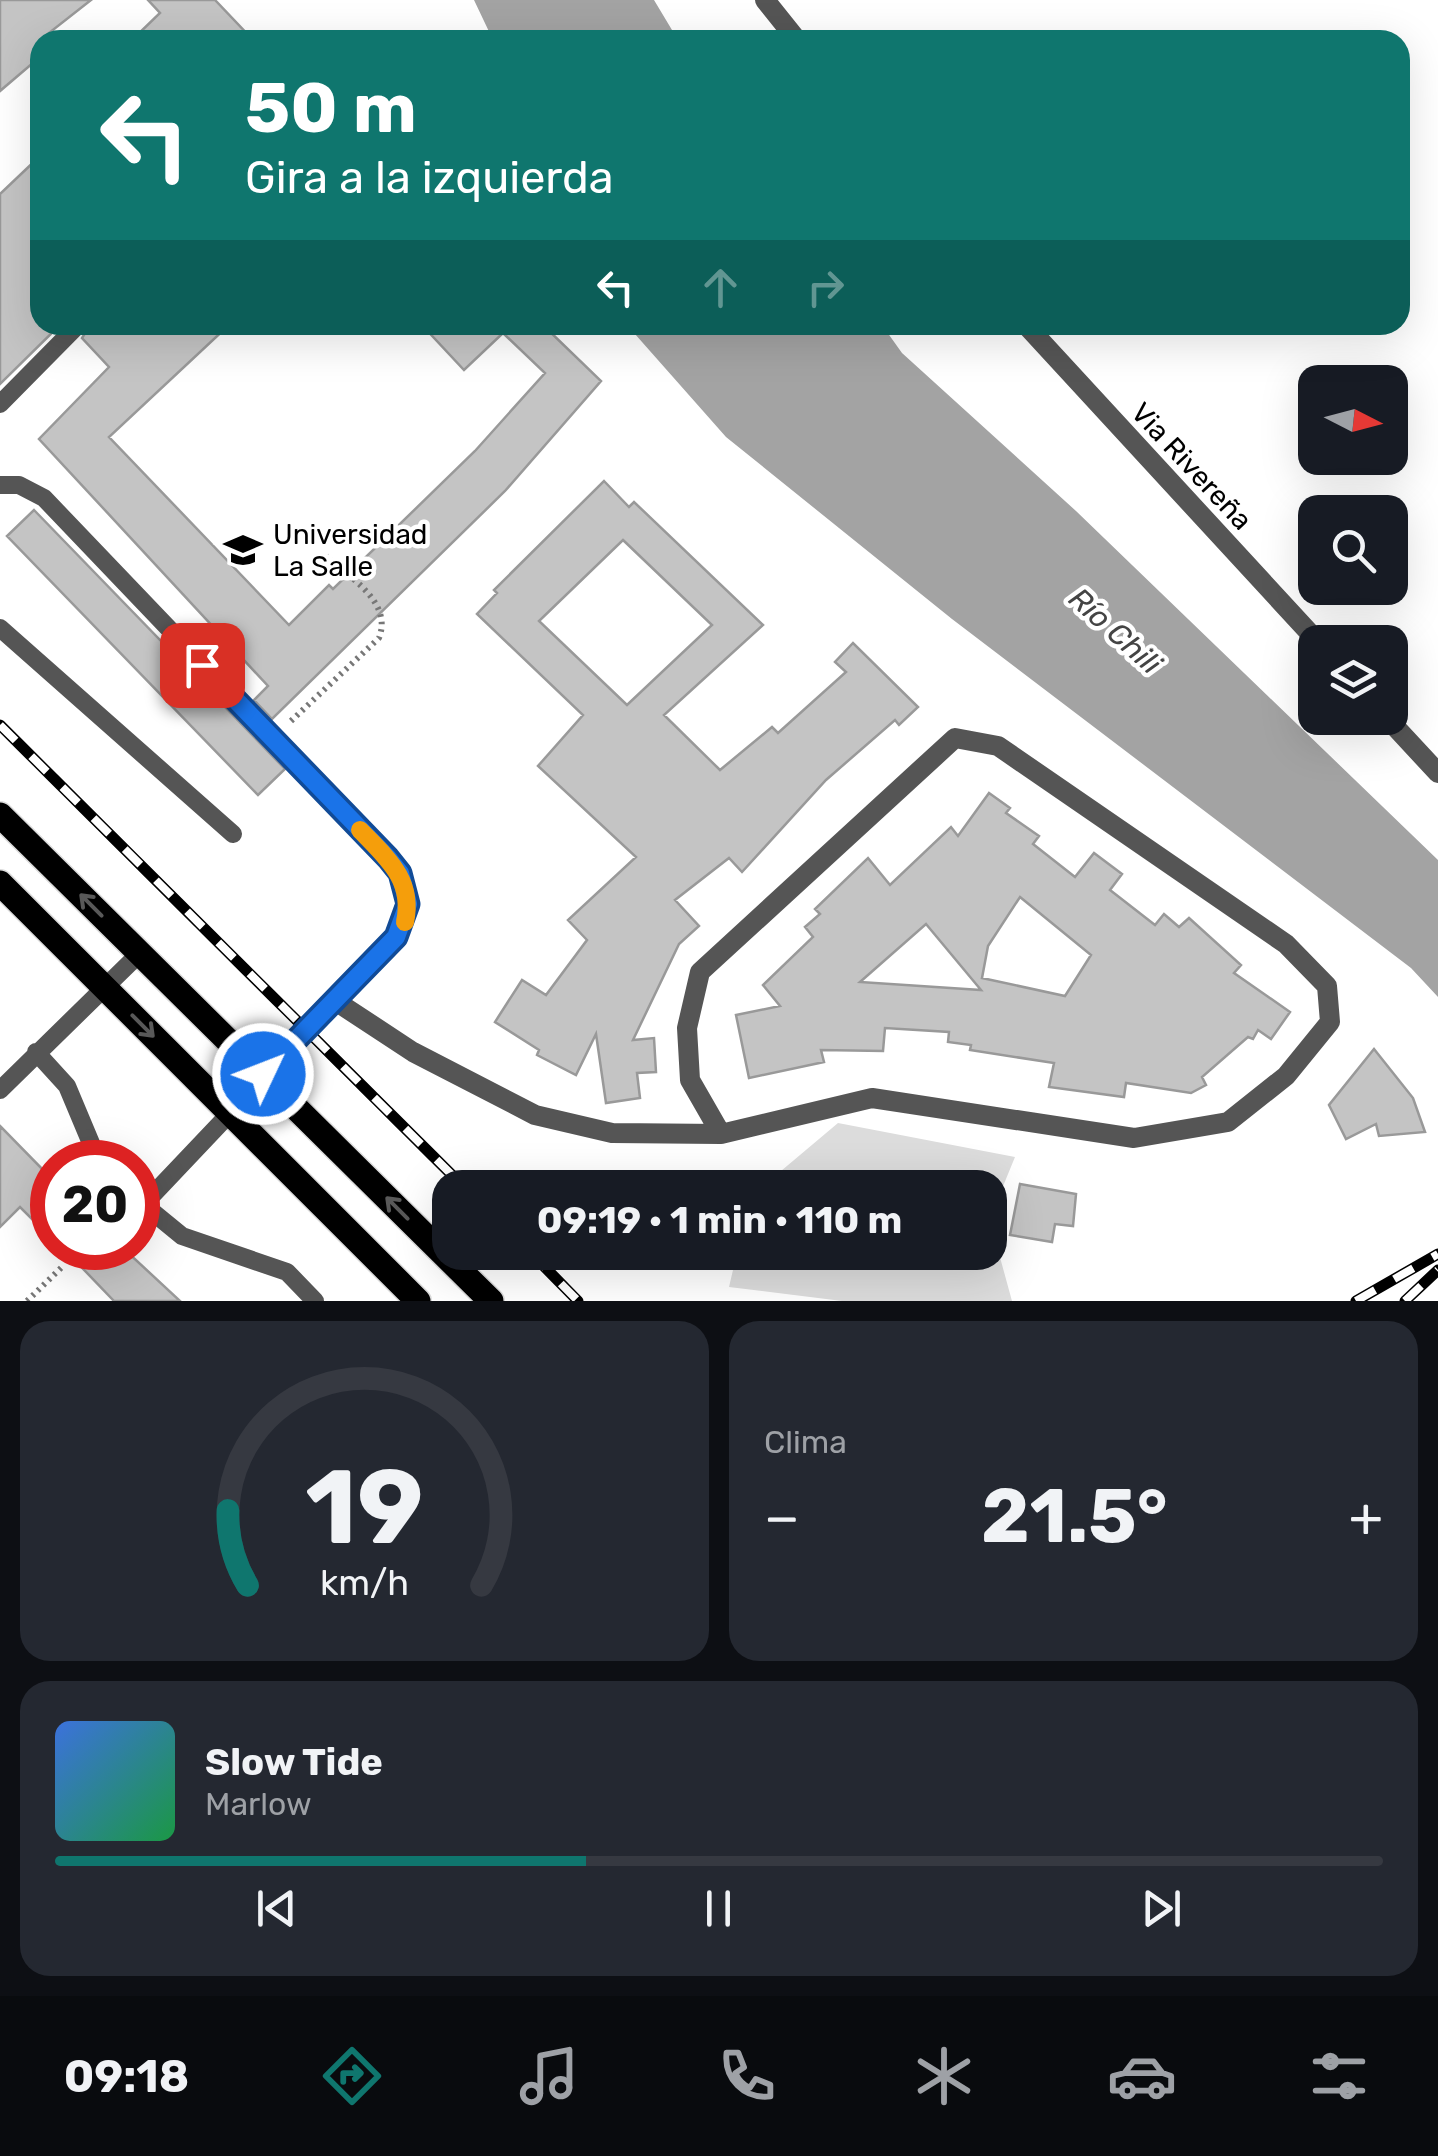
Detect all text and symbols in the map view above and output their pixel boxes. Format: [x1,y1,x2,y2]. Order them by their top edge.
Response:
text: 50 m [245,67,417,150]
icon: left [80,70,210,200]
text: Gira a la izquierda [245,151,614,204]
icon: left [588,260,643,315]
icon: ahead [693,260,748,315]
icon: right [798,260,853,315]
north arrow [1298,365,1408,475]
map controls [1298,365,1408,735]
street label: Via Rivereña [1124,396,1259,537]
button: search [1298,495,1408,605]
place label: Universidad La Salle [273,518,428,583]
school or university icon: Universidad La Salle [222,529,264,571]
water label: Río Chili [1061,580,1169,682]
pin [160,623,245,708]
button: layers [1298,625,1408,735]
icon: arrive [175,638,230,693]
one-way arrow [80,893,104,917]
one-way arrow [130,1014,154,1038]
position arrow [211,1022,315,1126]
speed limit sign: 20 [30,1140,160,1270]
one-way arrow [385,1196,409,1220]
text: 09:19 · 1 min · 110 m [537,1197,902,1243]
text: Clima [764,1423,847,1461]
text: 19 [305,1446,424,1569]
text: 21.5° [981,1472,1168,1561]
text: − [764,1485,800,1550]
text: + [1349,1485,1383,1550]
text: km/h [320,1562,409,1604]
text: Slow Tide [205,1739,383,1785]
text: Marlow [205,1785,312,1823]
icon: previous [249,1881,304,1936]
icon: pause [691,1881,746,1936]
icon: next [1134,1881,1189,1936]
icon: directions [317,2041,387,2111]
icon: music [514,2041,584,2111]
icon: phone [712,2041,782,2111]
icon: climate [909,2041,979,2111]
icon: car [1107,2041,1177,2111]
icon: filters [1304,2041,1374,2111]
text: 09:18 [64,2050,189,2103]

